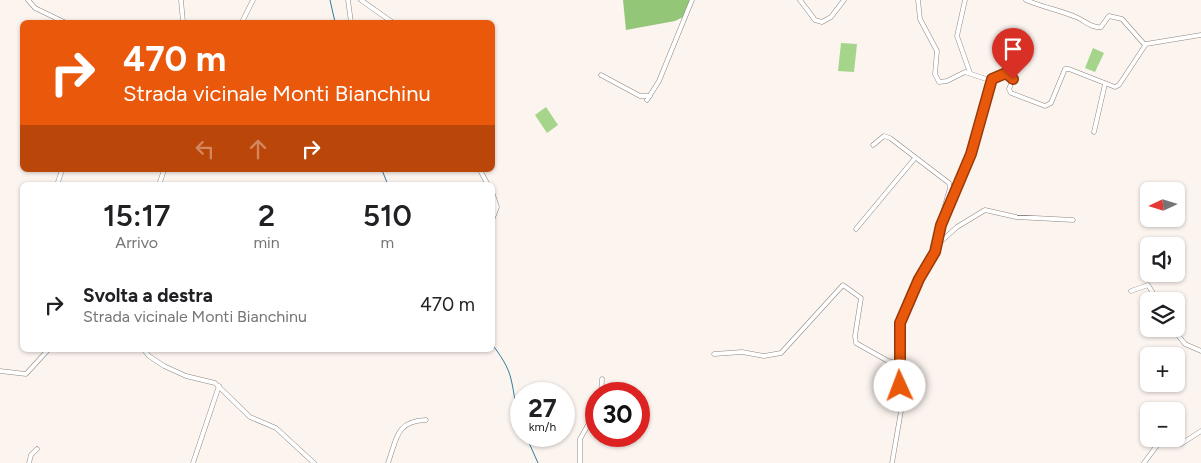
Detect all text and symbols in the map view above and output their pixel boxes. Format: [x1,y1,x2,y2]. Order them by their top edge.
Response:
pin [992,28,1034,79]
icon: arrive [999,35,1027,63]
text: 470 m [123,38,226,80]
icon: right [40,40,105,105]
text: Strada vicinale Monti Bianchinu [123,80,431,107]
icon: left [191,135,219,163]
icon: ahead [244,135,272,163]
icon: right [297,135,325,163]
north arrow [1140,182,1185,228]
map controls [1140,182,1185,447]
text: 15:17 [103,197,170,234]
text: 2 [258,197,275,234]
text: 510 [363,197,412,234]
text: Arrivo [115,233,158,252]
text: min [253,233,280,252]
text: m [381,233,394,252]
button: sound [1140,237,1185,282]
text: Svolta a destra [83,284,213,307]
icon: right [40,291,68,319]
button: layers [1140,292,1185,337]
text: 470 m [420,293,475,316]
text: Strada vicinale Monti Bianchinu [83,307,307,326]
button: + [1140,347,1185,392]
position arrow [873,359,925,411]
speed limit sign: 30 [585,382,650,447]
text: 27 [528,393,557,423]
button: − [1140,402,1185,447]
text: km/h [529,420,556,434]

